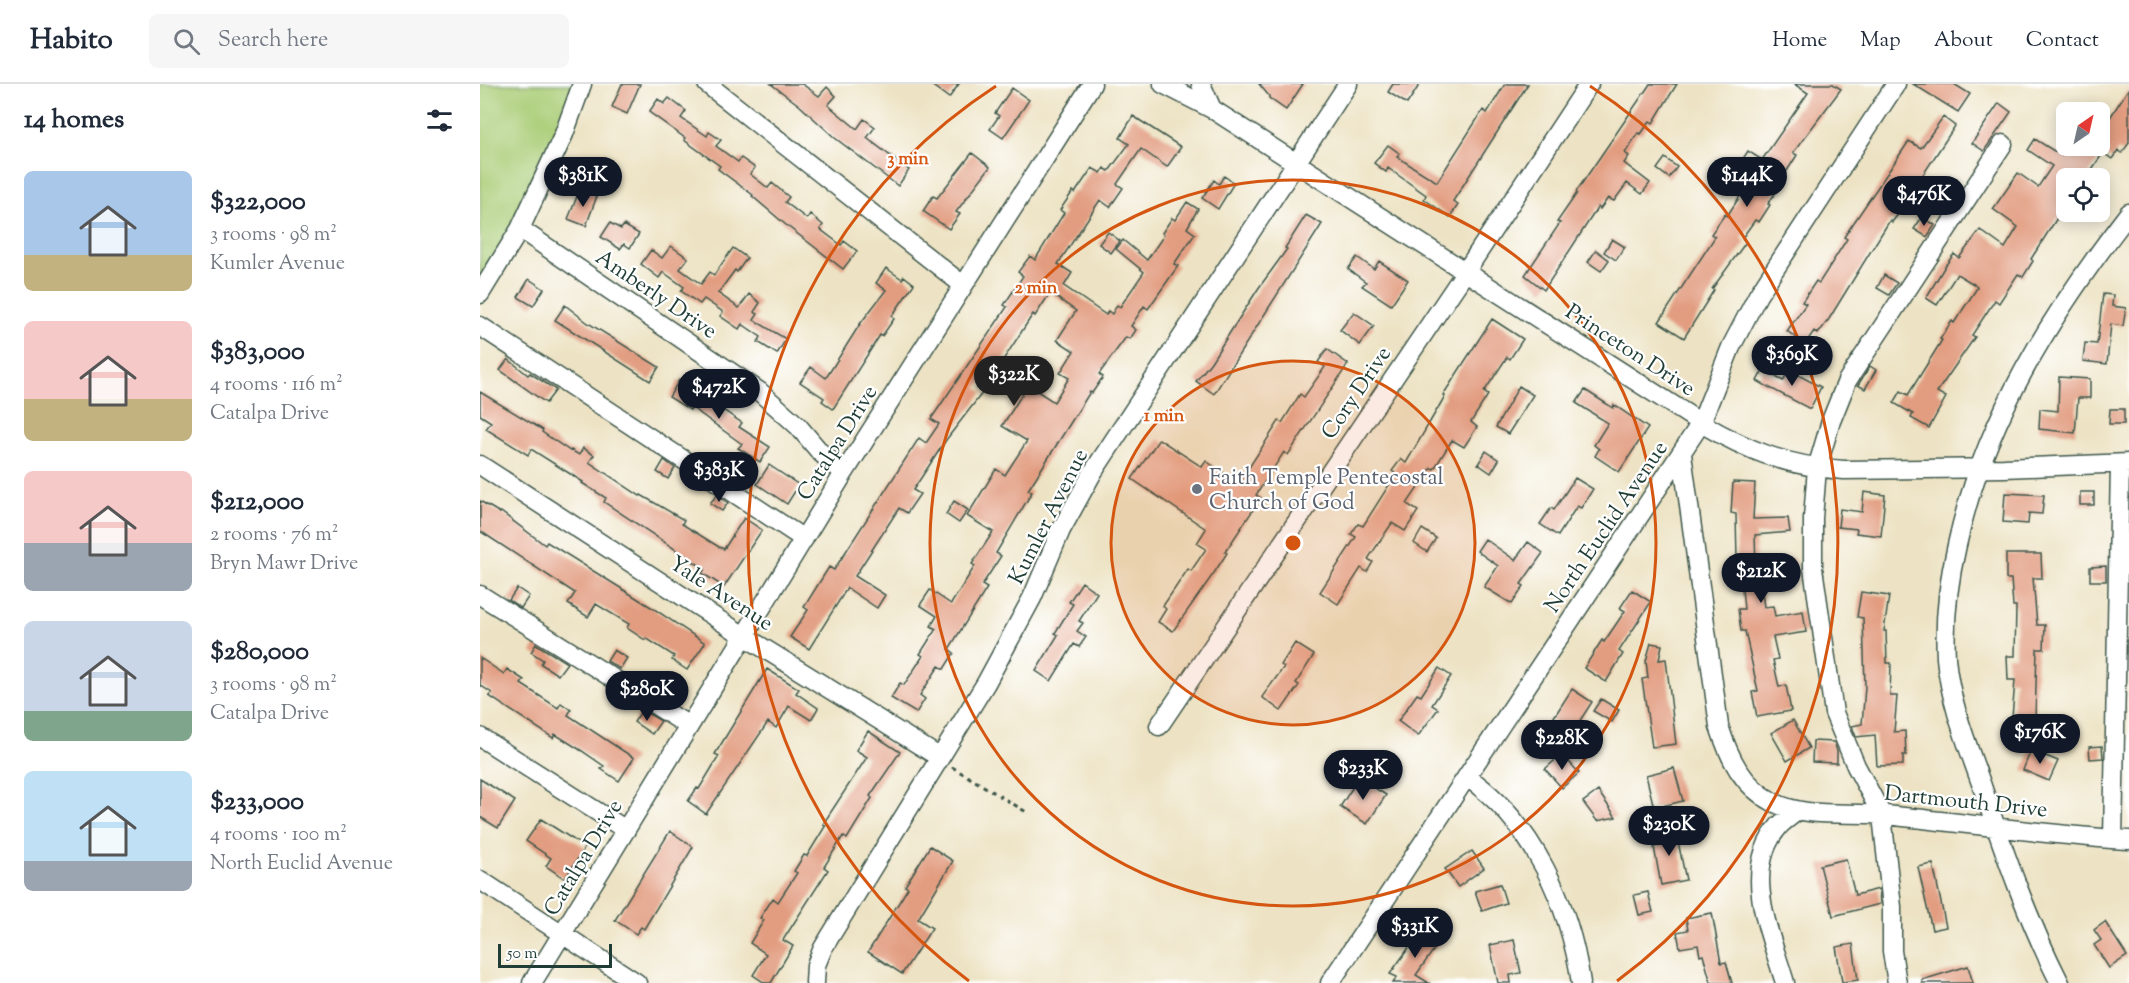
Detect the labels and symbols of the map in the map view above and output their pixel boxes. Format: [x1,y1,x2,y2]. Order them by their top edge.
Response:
north arrow [2056,102,2110,156]
text: 3 min [887,147,929,173]
pin: $381K [541,157,625,208]
pin: $144K [1705,157,1789,208]
pin: $476K [1882,176,1966,227]
street label: Amberly Drive [588,243,723,348]
text: 2 min [1015,276,1058,302]
street label: Princeton Drive [1558,297,1701,406]
pin: $369K [1750,336,1834,387]
street label: Cory Drive [1315,341,1400,447]
pin: $322K [972,356,1056,407]
pin: $472K [677,369,761,420]
street label: Catalpa Drive [790,380,887,508]
text: 1 min [1144,404,1185,430]
street label: North Euclid Avenue [1538,435,1677,620]
street label: Kumler Avenue [1002,444,1098,591]
pin: $383K [677,452,761,503]
place label: Faith Temple Pentecostal Church of God [1209,463,1444,520]
marker: Faith Temple Pentecostal Church of God [1190,482,1204,496]
centre of rings [1283,533,1303,553]
street label: Yale Avenue [662,549,779,640]
pin: $212K [1719,553,1803,604]
pin: $280K [605,671,689,722]
pin: $176K [1998,714,2082,765]
pin: $228K [1520,720,1604,771]
pin: $233K [1321,750,1405,801]
street label: Dartmouth Drive [1883,779,2049,827]
street label: Catalpa Drive [537,794,632,923]
pin: $230K [1627,806,1711,857]
pin: $331K [1373,908,1457,959]
scale bar [498,941,612,968]

